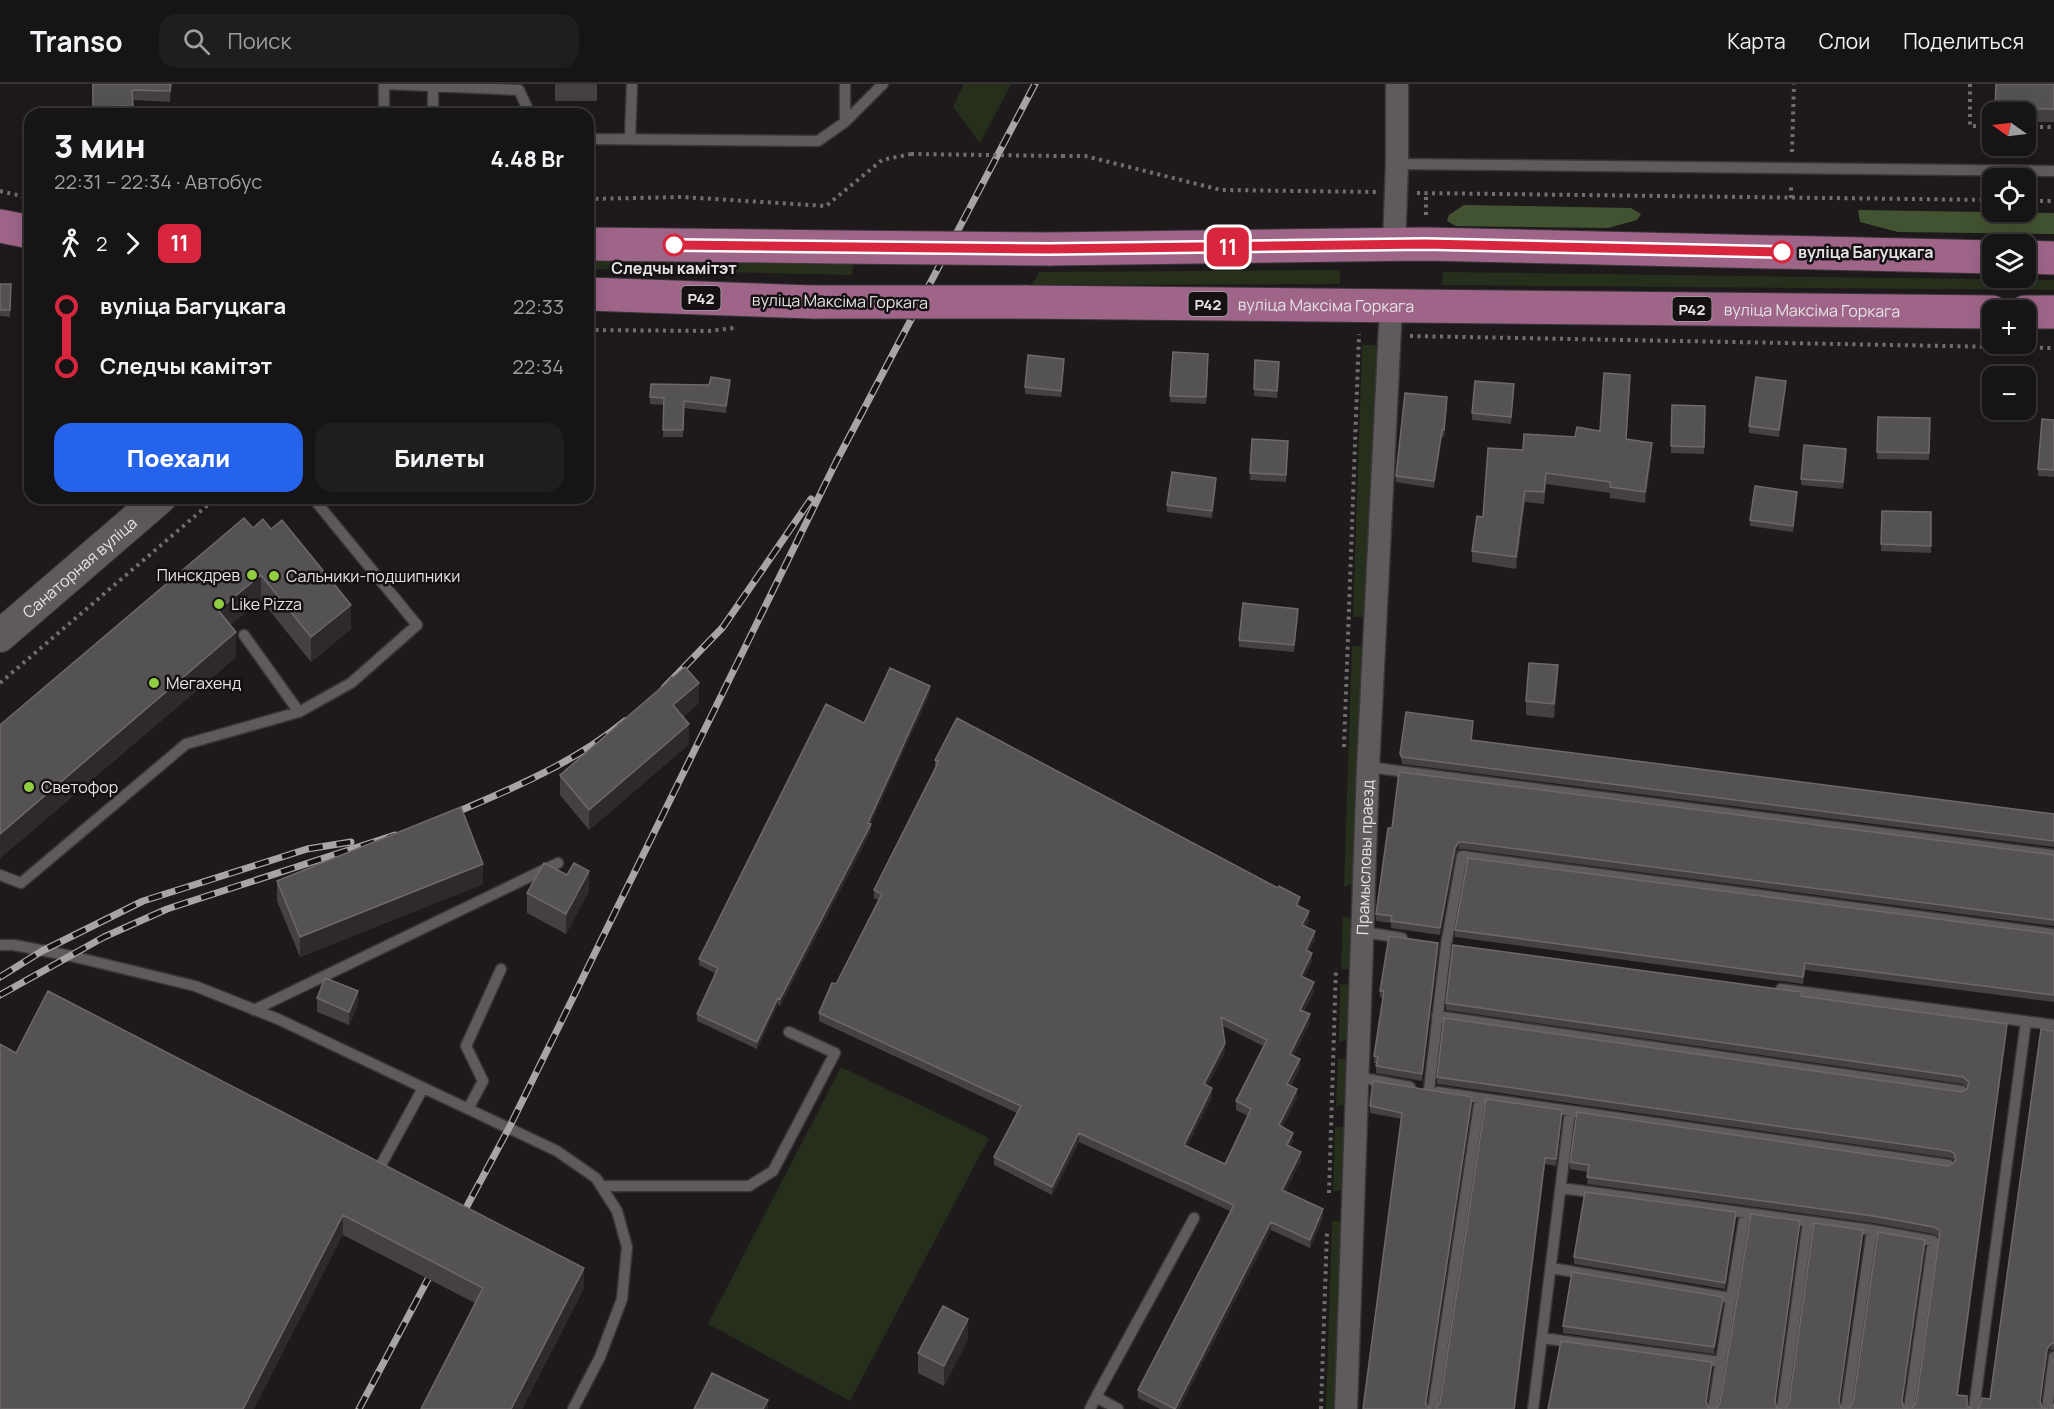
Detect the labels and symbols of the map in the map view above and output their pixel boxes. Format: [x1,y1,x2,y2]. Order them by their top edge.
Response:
north arrow [1982,102,2036,156]
line badge: 11 [1201,228,1255,266]
marker: Следчы камітэт [663,234,685,256]
marker: вуліца Багуцкага [1771,241,1793,263]
place label: вуліца Багуцкага [1798,241,1933,263]
place label: Следчы камітэт [611,257,737,279]
road number: Р42 [682,286,720,310]
street label: вуліца Максіма Горкага [752,288,928,314]
road number: Р42 [1188,292,1228,316]
street label: вуліца Максіма Горкага [1238,293,1414,317]
road number: Р42 [1672,297,1712,321]
street label: вуліца Максіма Горкага [1724,298,1900,322]
street label: Санаторная вуліца [18,512,141,623]
place label: Пинскдрев [157,564,240,586]
place label: Сальники-подшипники [286,565,460,587]
marker: Пинскдрев [245,568,259,582]
marker: Сальники-подшипники [267,569,281,583]
place label: Like Pizza [231,593,302,615]
marker: Like Pizza [212,597,226,611]
place label: Мегахенд [166,672,242,694]
marker: Мегахенд [147,676,161,690]
place label: Светофор [41,776,118,798]
street label: Прамысловы праезд [1351,779,1379,935]
marker: Светофор [22,780,36,794]

